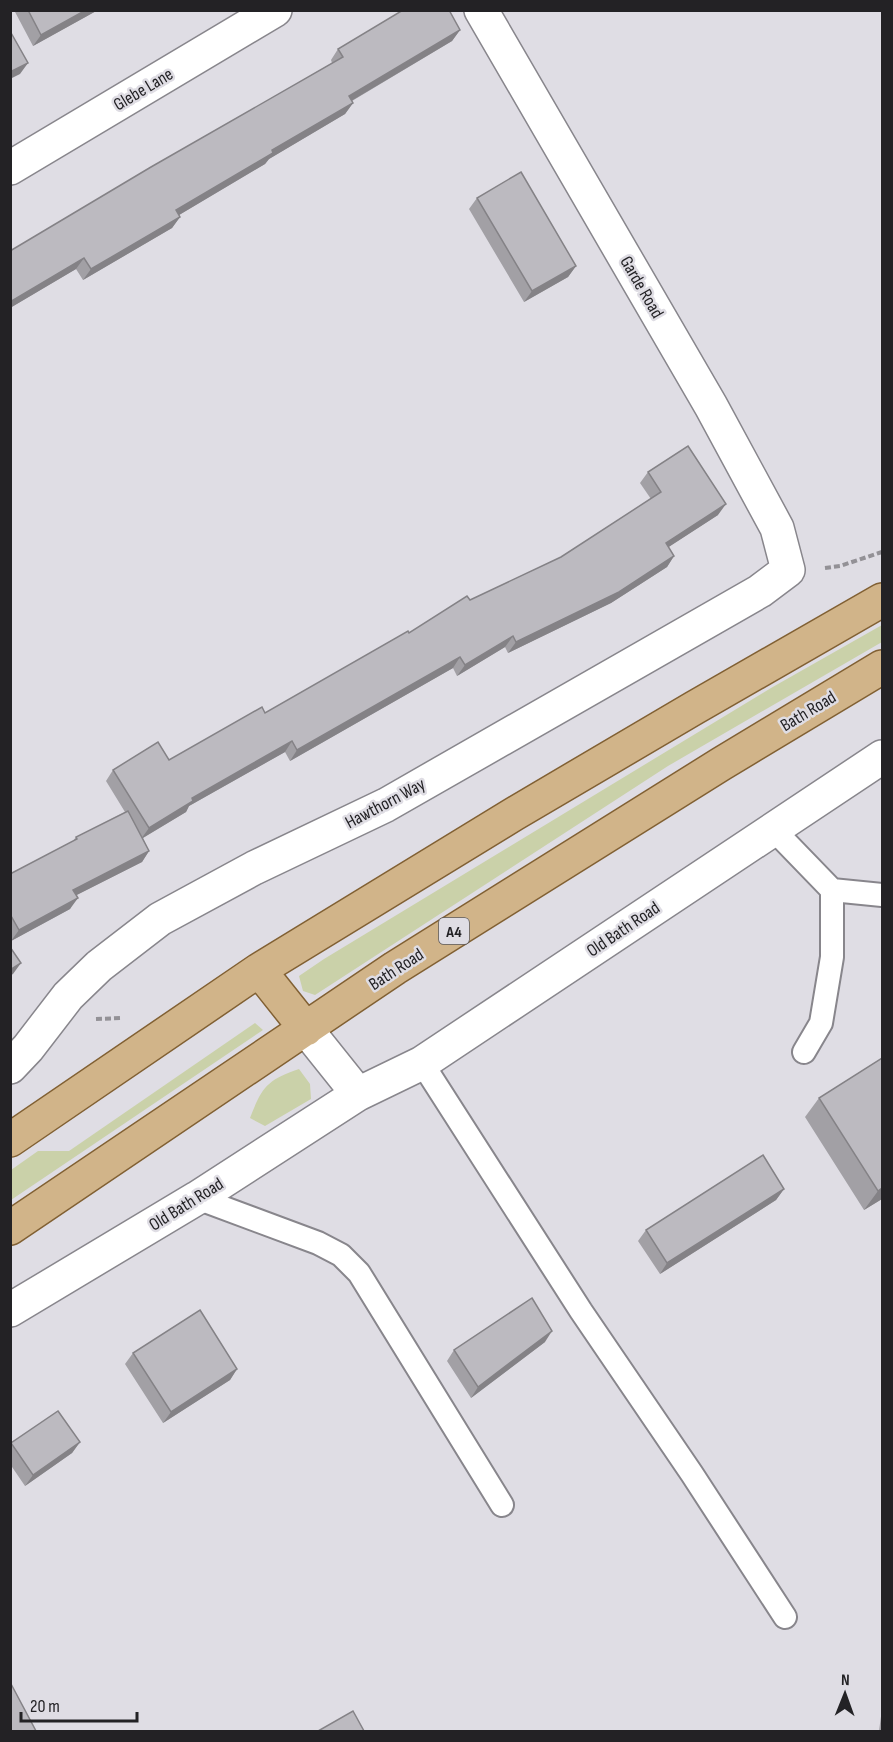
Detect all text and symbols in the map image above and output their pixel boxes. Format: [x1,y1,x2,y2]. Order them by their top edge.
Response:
street label: Glebe Lane [110,64,177,115]
street label: Garde Road [615,252,668,322]
street label: Bath Road [777,687,840,736]
street label: Hawthorn Way [342,774,429,833]
street label: Old Bath Road [583,897,664,962]
road number: A4 [439,918,469,944]
street label: Bath Road [365,944,428,995]
street label: Old Bath Road [145,1173,227,1235]
north arrow [815,1664,875,1724]
text: N [841,1671,850,1690]
scale bar [21,1685,136,1723]
text: 20 m [30,1696,60,1717]

